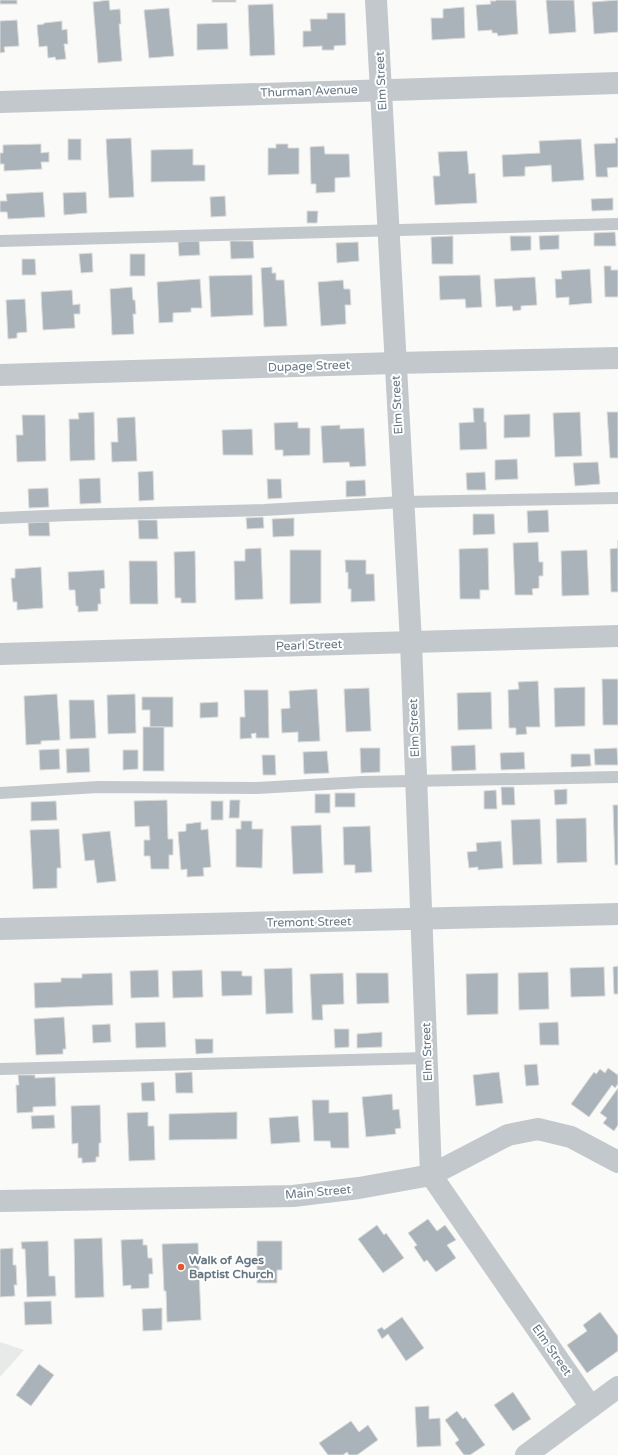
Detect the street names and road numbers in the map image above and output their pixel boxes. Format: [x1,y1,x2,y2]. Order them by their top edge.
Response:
street label: Elm Street [372,51,390,111]
street label: Thurman Avenue [260,82,358,100]
street label: Dupage Street [268,358,351,374]
street label: Elm Street [388,375,406,435]
street label: Pearl Street [276,637,343,653]
street label: Elm Street [406,698,422,758]
street label: Tremont Street [266,914,352,930]
street label: Elm Street [419,1022,435,1082]
street label: Main Street [284,1182,352,1202]
street label: Elm Street [529,1322,575,1379]

